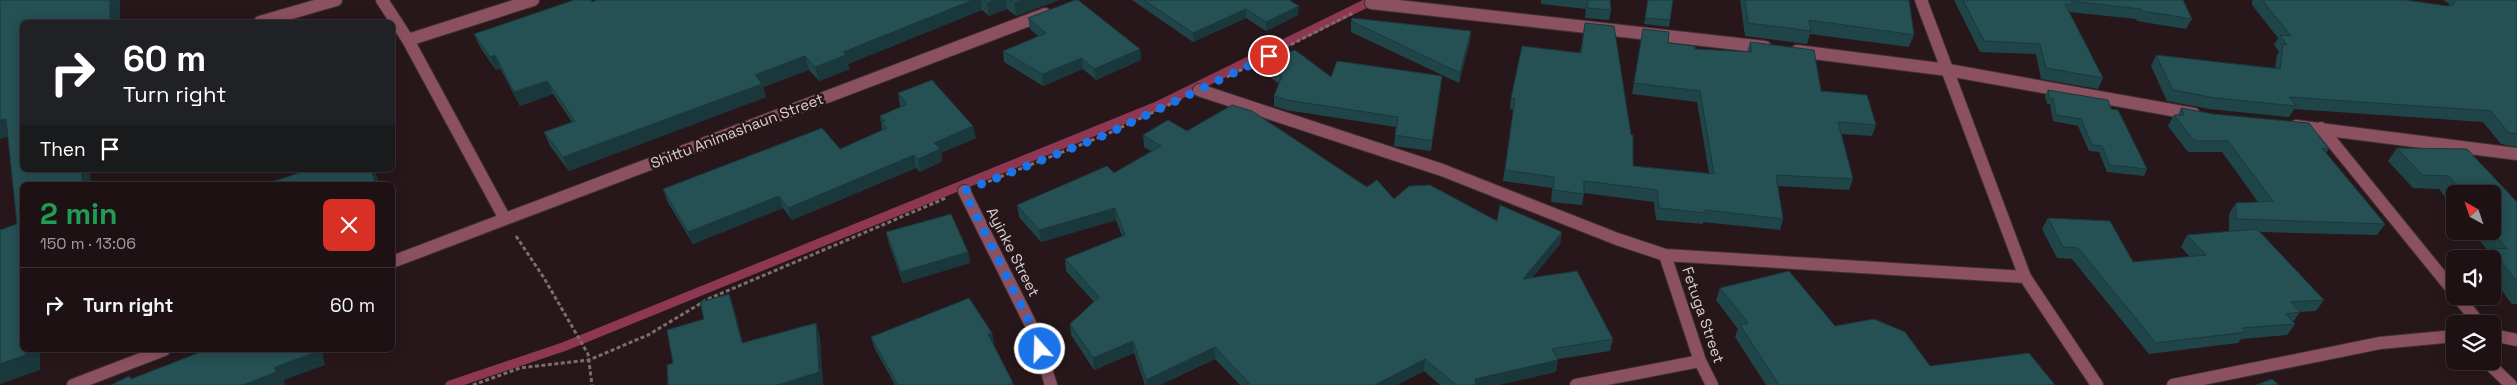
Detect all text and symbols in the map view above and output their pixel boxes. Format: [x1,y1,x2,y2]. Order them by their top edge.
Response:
pin [1248,35,1290,77]
text: 60 m [123,37,206,81]
icon: right [40,40,105,105]
icon: arrive [1255,42,1283,70]
text: Turn right [123,80,226,108]
street label: Shittu Animashaun Street [648,89,826,172]
icon: arrive [96,135,124,163]
text: Then [40,137,86,162]
north arrow [2446,185,2501,240]
map controls [2446,185,2501,370]
text: 2 min [40,194,118,233]
button: close [323,199,375,251]
street label: Ayinke Street [983,204,1044,300]
text: 150 m · 13:06 [40,233,136,254]
button: sound [2446,250,2501,305]
street label: Fetuga Street [1678,264,1729,366]
icon: right [40,291,68,319]
text: Turn right [83,293,173,318]
text: 60 m [330,293,375,318]
button: layers [2446,315,2501,370]
position arrow [1013,322,1065,374]

